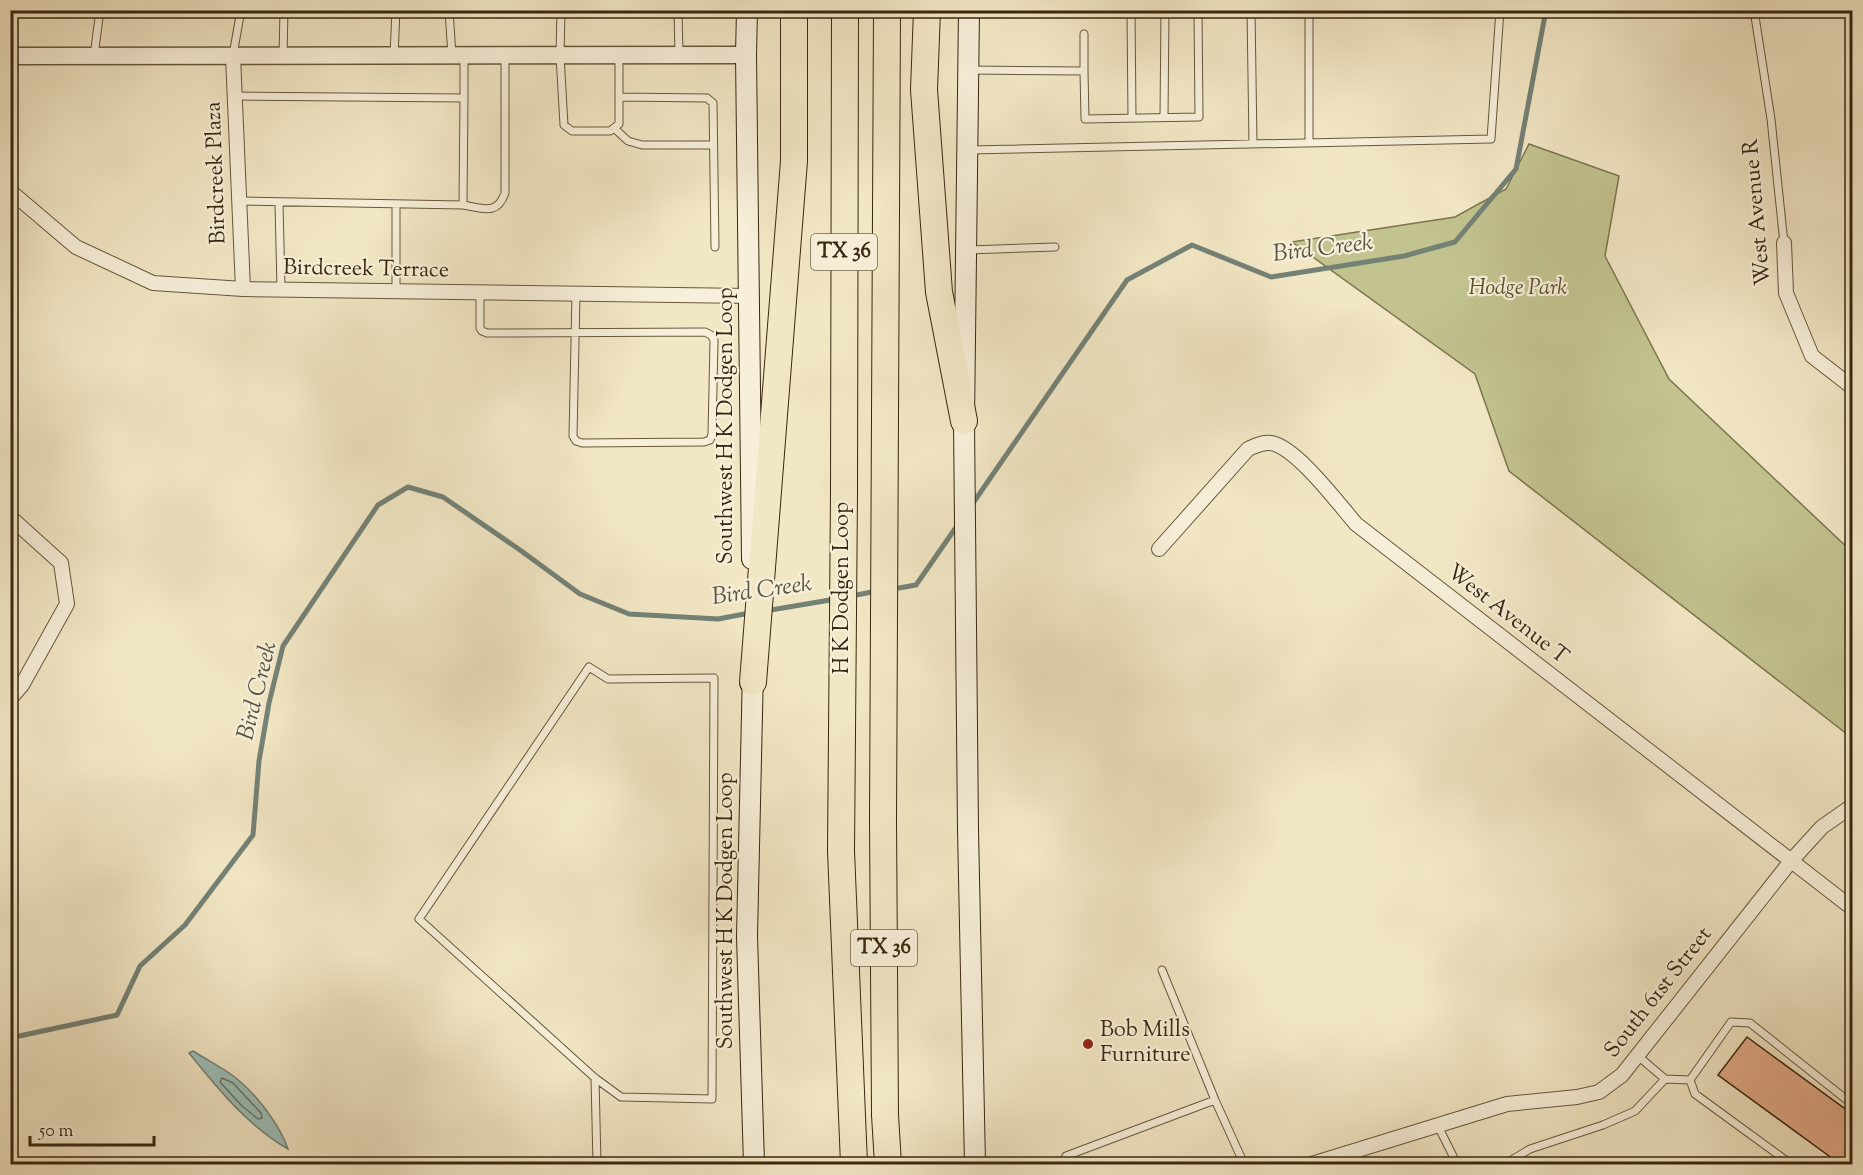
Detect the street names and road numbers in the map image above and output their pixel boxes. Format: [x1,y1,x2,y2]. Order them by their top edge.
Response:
street label: Birdcreek Plaza [199,101,235,245]
street label: West Avenue R [1736,137,1780,287]
road number: TX 36 [811,234,877,270]
street label: Birdcreek Terrace [283,253,449,287]
street label: Southwest H K Dodgen Loop [711,287,743,565]
street label: H K Dodgen Loop [827,502,859,674]
street label: West Avenue T [1439,557,1575,673]
street label: Southwest H K Dodgen Loop [711,772,743,1050]
street label: South 61st Street [1598,920,1721,1065]
road number: TX 36 [851,930,917,966]

